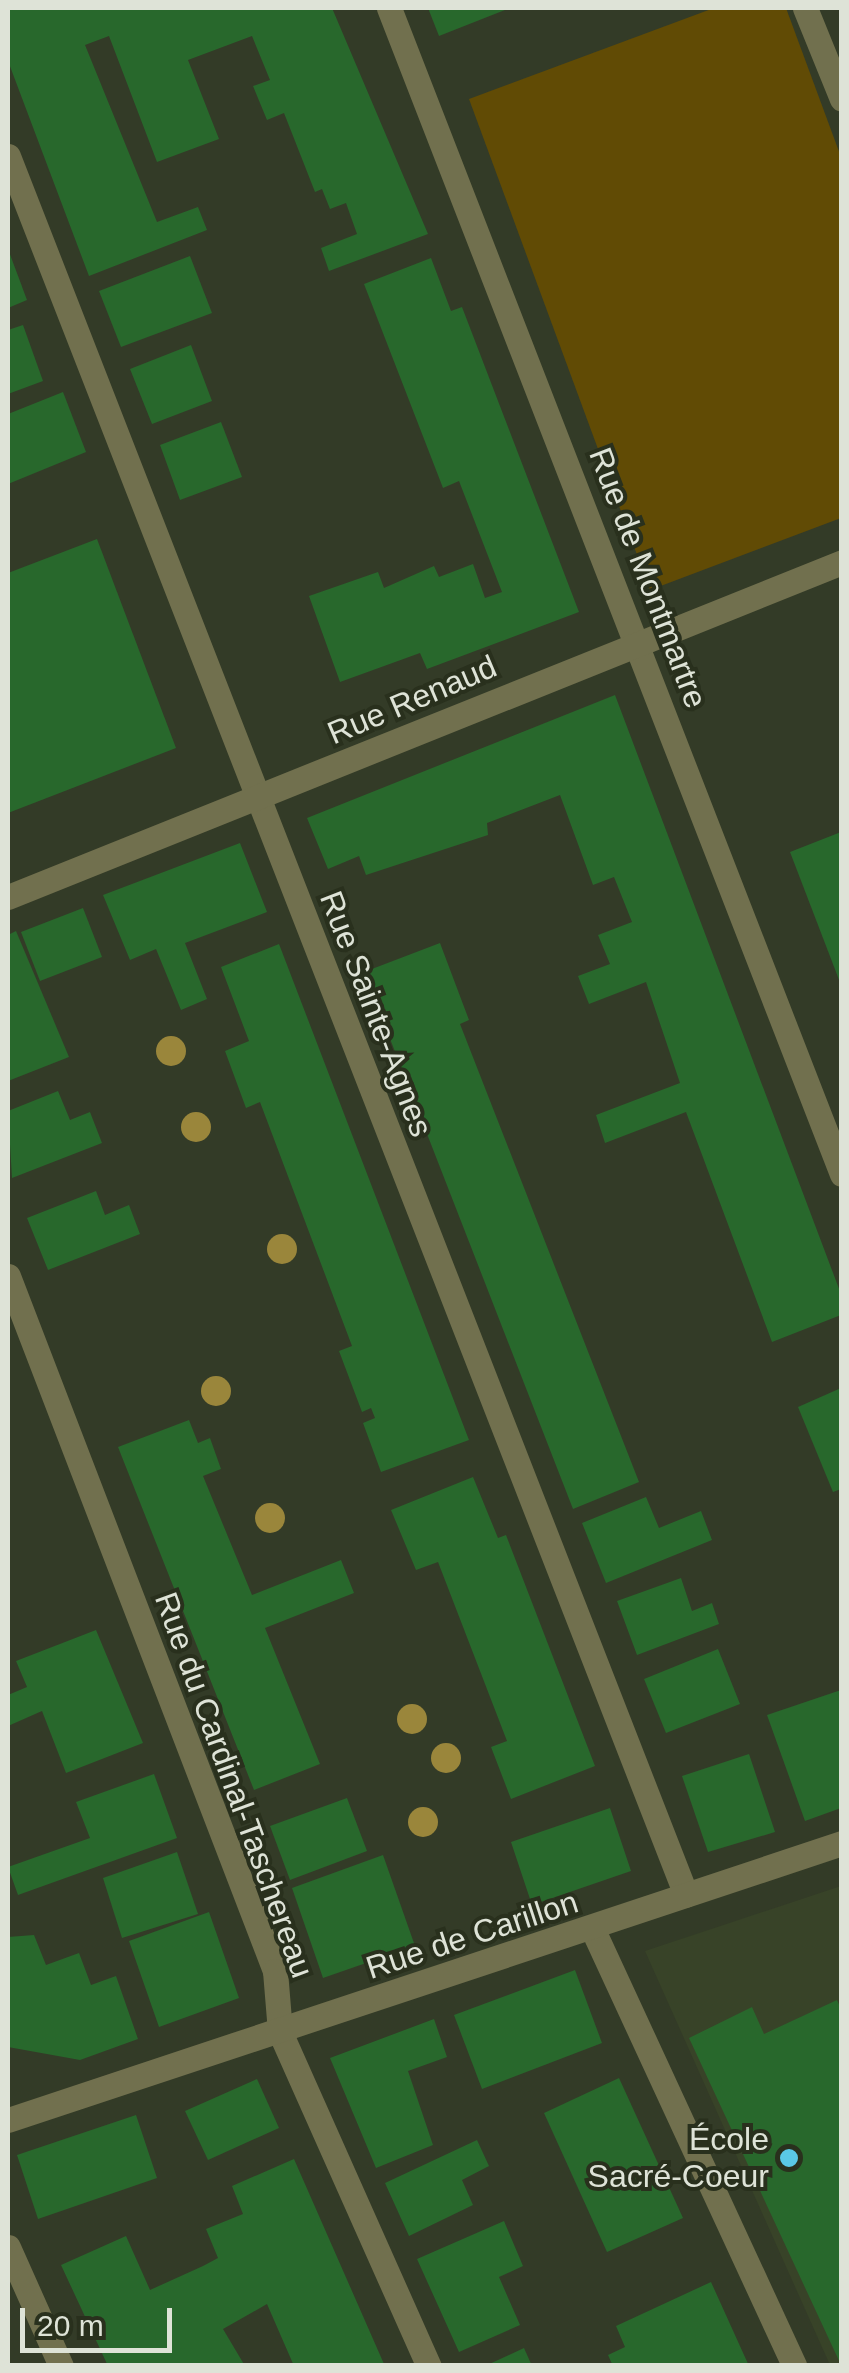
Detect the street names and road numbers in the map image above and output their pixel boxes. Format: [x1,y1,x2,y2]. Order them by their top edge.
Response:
street label: Rue de Montmartre [581,442,715,714]
street label: Rue Renaud [322,647,502,753]
street label: Rue Sainte-Agnes [312,886,440,1142]
street label: Rue du Cardinal-Taschereau [146,1587,322,1983]
street label: Rue de Carillon [361,1883,583,1987]

